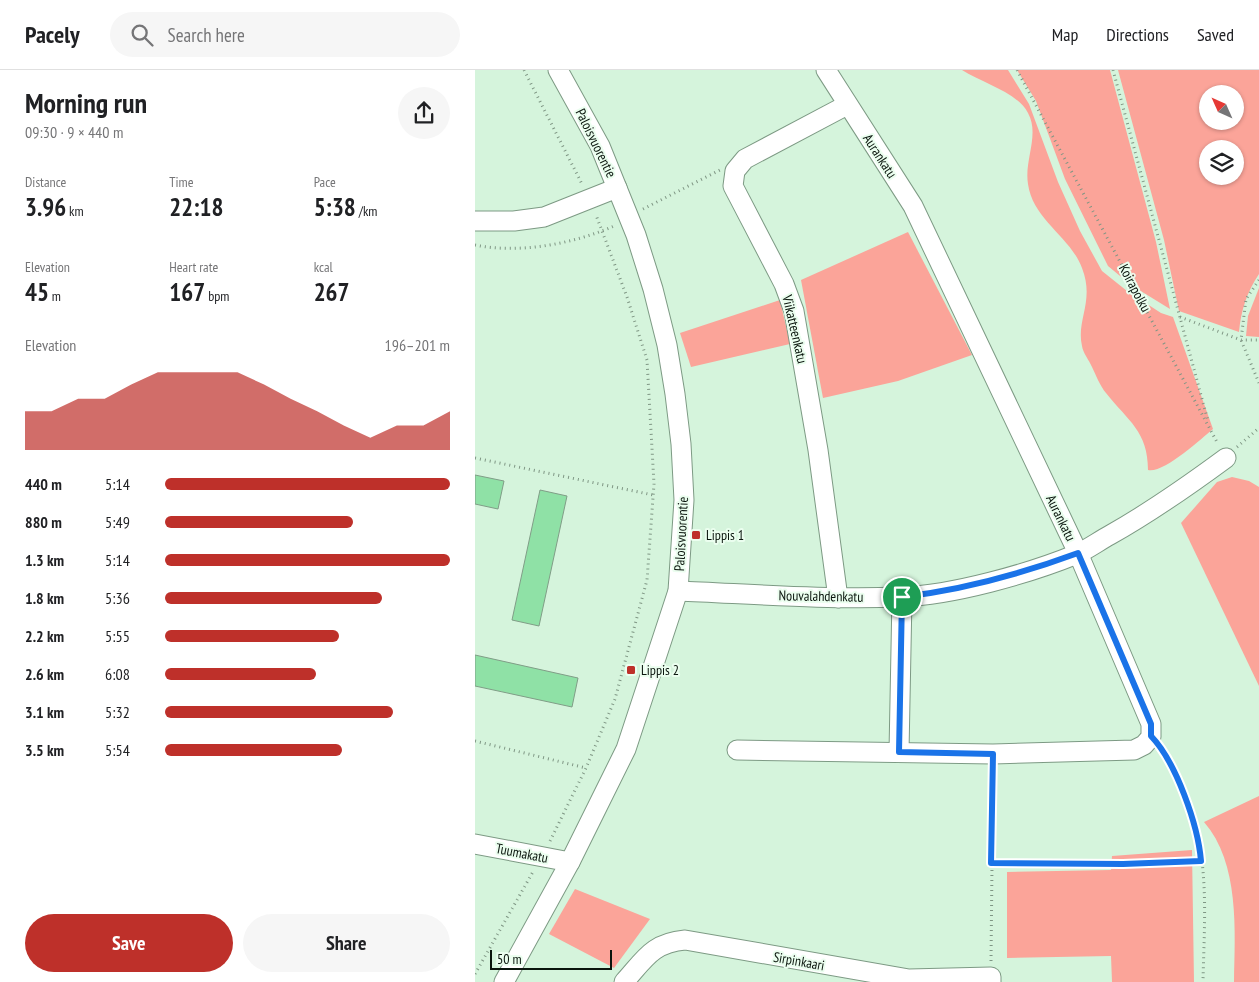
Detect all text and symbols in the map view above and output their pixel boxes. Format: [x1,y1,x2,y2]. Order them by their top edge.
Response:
search box [110,12,460,57]
text: Pacely [25,19,80,50]
icon: search [128,21,156,49]
text: Search here [168,23,245,47]
text: Map [1052,23,1078,46]
text: Directions [1106,23,1169,46]
text: Saved [1197,23,1234,46]
text: Morning run [25,84,147,121]
north arrow [1199,85,1244,130]
map controls [1199,85,1244,185]
button: share [398,87,450,139]
street label: Paloisvuorentie [572,106,621,181]
text: 09:30 · 9 × 440 m [25,122,123,142]
street label: Aurankatu [859,130,901,182]
button: layers [1199,140,1244,185]
text: Distance [25,173,66,191]
text: Time [169,173,194,191]
text: Pace [314,173,336,191]
text: 3.96 [25,191,66,223]
text: 22:18 [169,191,223,223]
text: 5:38 [314,191,356,223]
text: km [66,202,84,220]
text: /km [356,202,377,220]
text: Elevation [25,258,70,276]
text: Heart rate [169,258,218,276]
text: kcal [314,258,333,276]
street label: Koirapolku [1115,261,1155,315]
text: 45 [25,276,49,308]
text: 167 [169,276,205,308]
text: 267 [314,276,350,308]
text: m [49,287,61,305]
text: bpm [205,287,229,305]
street label: Viikatteenkatu [778,292,812,365]
text: Elevation [25,335,76,355]
text: 196–201 m [385,335,450,355]
text: 440 m [25,474,62,494]
text: 5:14 [105,474,130,494]
street label: Aurankatu [1042,492,1080,544]
street label: Paloisvuorentie [670,496,692,572]
text: 880 m [25,512,62,532]
text: 5:49 [105,512,130,532]
place label: Lippis 1 [706,526,744,544]
marker: Lippis 1 [690,529,702,541]
text: 1.3 km [25,550,64,570]
text: 5:14 [105,550,130,570]
pin [881,576,923,618]
icon: arrive [888,583,916,611]
street label: Nouvalahdenkatu [779,586,863,606]
text: 1.8 km [25,588,64,608]
text: 5:36 [105,588,130,608]
text: 2.2 km [25,626,64,646]
text: 5:55 [105,626,130,646]
place label: Lippis 2 [641,661,679,679]
text: 2.6 km [25,664,64,684]
text: 6:08 [105,664,130,684]
marker: Lippis 2 [625,664,637,676]
text: 3.1 km [25,702,64,722]
text: 5:32 [105,702,130,722]
text: 3.5 km [25,740,64,760]
text: 5:54 [105,740,130,760]
street label: Tuumakatu [494,839,550,867]
button: Save [25,914,233,972]
button: Share [243,914,450,972]
scale bar [490,947,613,970]
street label: Sirpinkaari [772,948,826,974]
text: 50 m [497,950,522,968]

